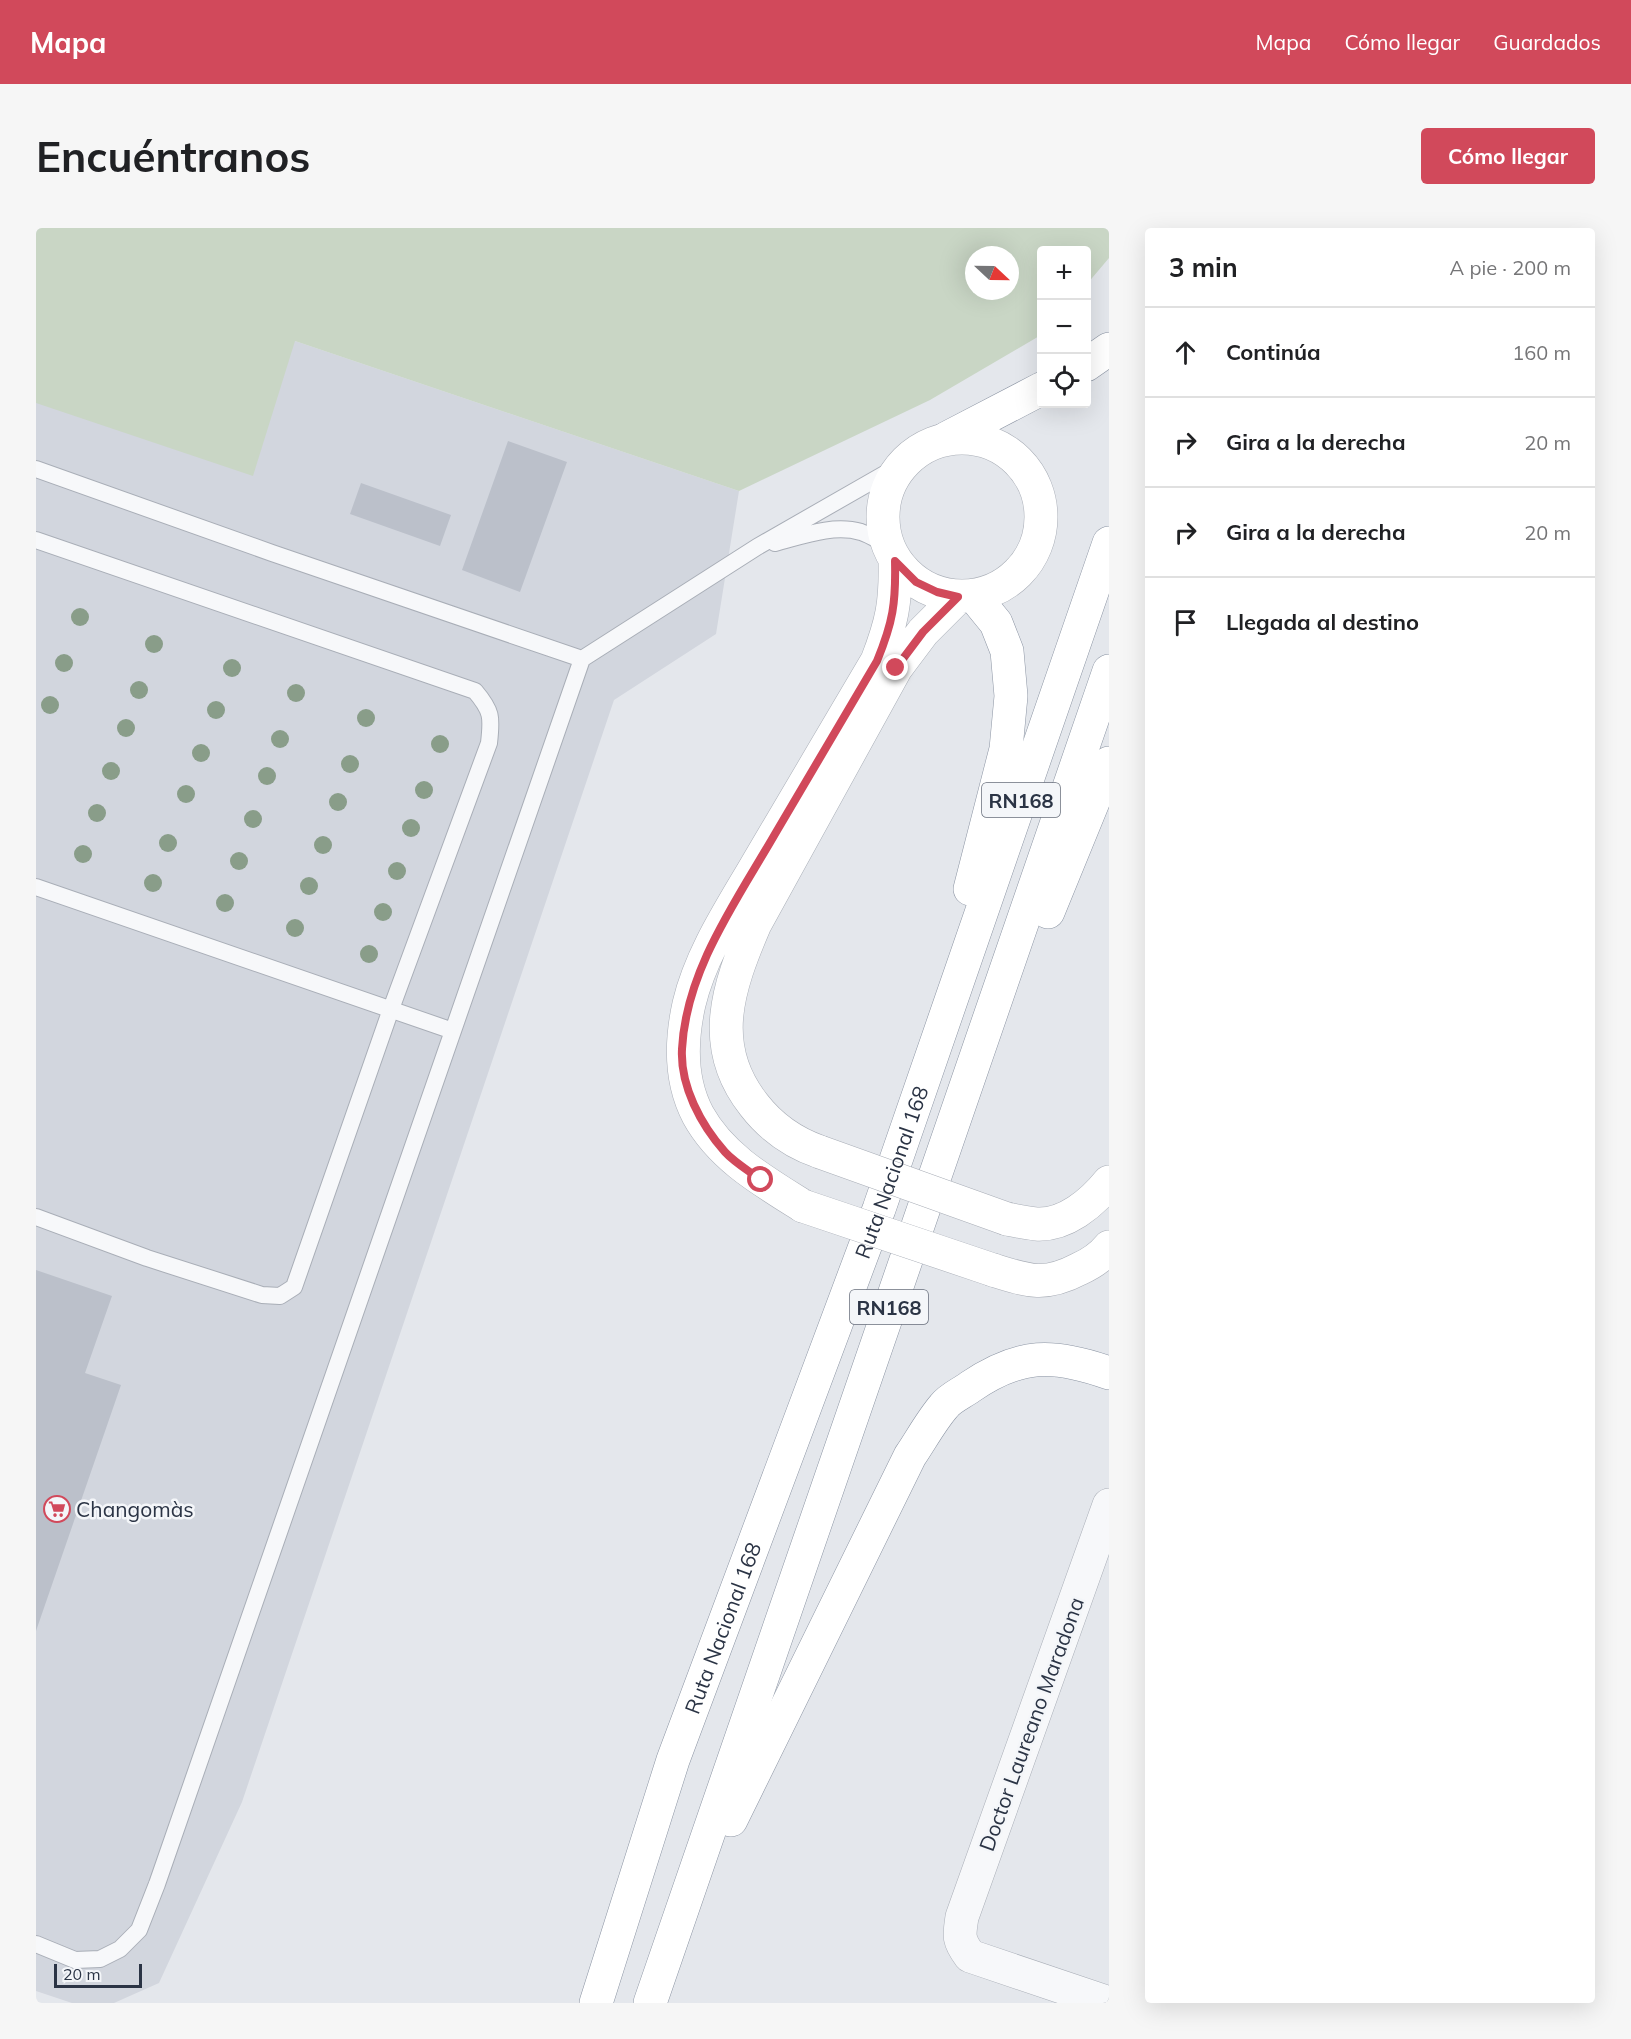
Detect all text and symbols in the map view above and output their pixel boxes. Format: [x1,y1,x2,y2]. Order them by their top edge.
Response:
text: Mapa [30,25,106,60]
text: Mapa [1256,29,1311,55]
text: Cómo llegar [1344,29,1460,55]
text: Guardados [1493,29,1601,55]
button: Cómo llegar [1421,128,1595,184]
text: Encuéntranos [36,130,310,183]
north arrow [965,246,1019,300]
map controls [1037,246,1091,408]
button: + [1037,246,1091,300]
text: 3 min [1169,251,1238,284]
text: A pie · 200 m [1450,255,1571,280]
button: − [1037,300,1091,354]
icon: ahead [1169,336,1202,369]
text: Continúa [1226,338,1321,366]
text: 160 m [1512,340,1571,365]
button: locate [1037,354,1091,408]
icon: right [1169,426,1202,459]
text: Gira a la derecha [1226,428,1406,456]
text: 20 m [1524,430,1571,455]
icon: right [1169,516,1202,549]
text: Gira a la derecha [1226,518,1406,546]
text: 20 m [1524,520,1571,545]
icon: arrive [1169,606,1202,639]
text: Llegada al destino [1226,608,1419,636]
route end [882,654,908,680]
road number: RN168 [982,783,1060,817]
street label: Ruta Nacional 168 [849,1082,934,1262]
route start [747,1166,773,1192]
road number: RN168 [850,1290,928,1324]
supermarket icon: Changomàs [42,1494,72,1524]
place label: Changomàs [76,1496,194,1522]
street label: Ruta Nacional 168 [679,1538,766,1717]
street label: Doctor Laureano Maradona [973,1594,1089,1854]
scale bar [54,1961,142,1988]
text: 20 m [63,1964,100,1984]

